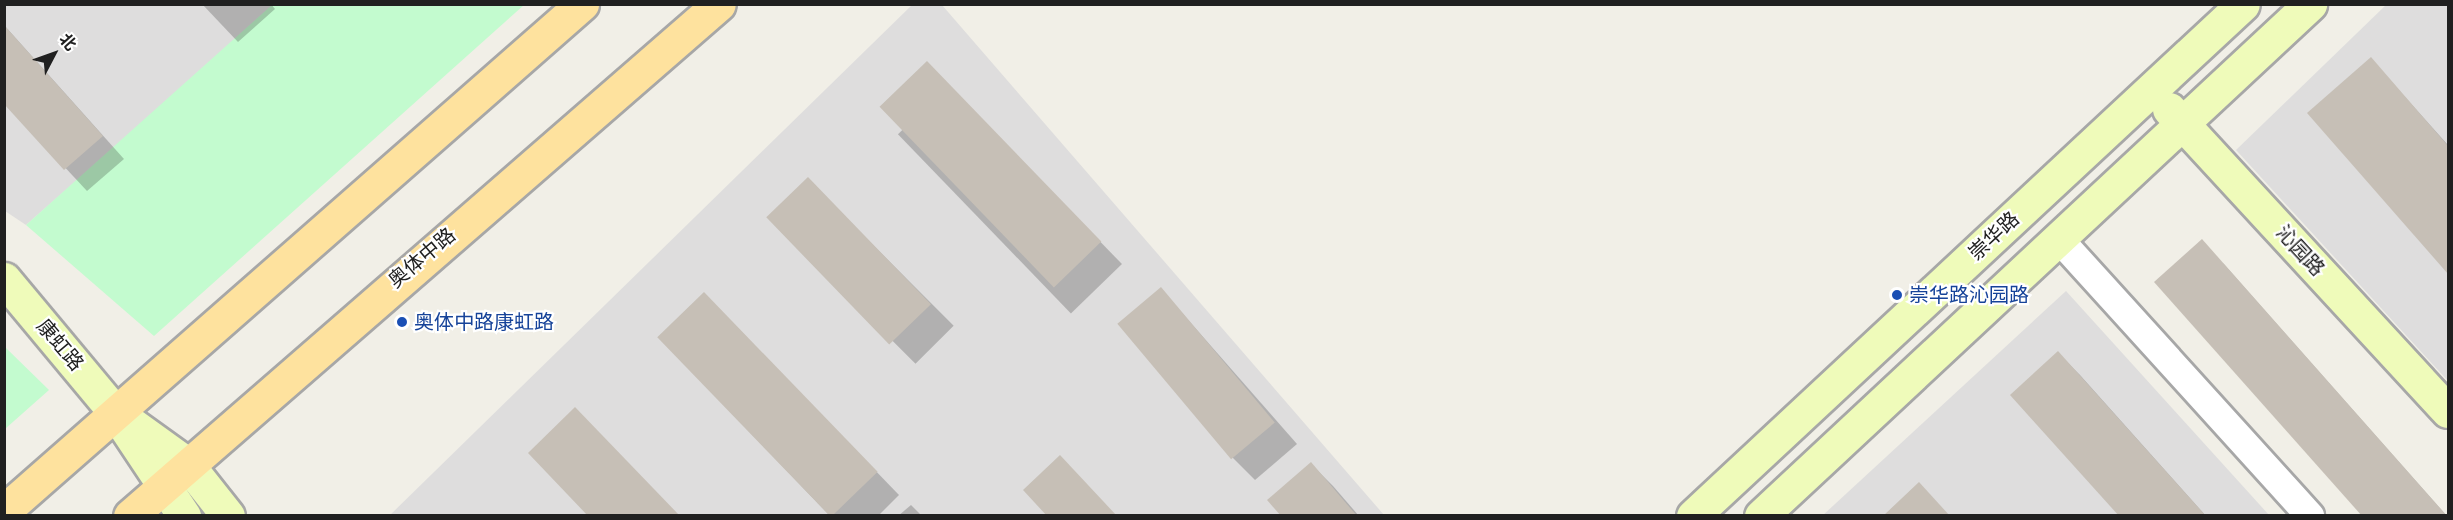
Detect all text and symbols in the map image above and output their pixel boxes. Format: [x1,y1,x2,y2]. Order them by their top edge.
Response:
north arrow [24,24,84,84]
text: 北 [55,29,81,55]
street label: 崇华路 [1964,207,2024,265]
street label: 沁园路 [2271,221,2329,281]
street label: 奥体中路 [384,223,460,293]
place label: 崇华路沁园路 [1909,283,2029,307]
marker: 崇华路沁园路 [1890,288,1904,302]
place label: 奥体中路康虹路 [414,310,554,334]
street label: 康虹路 [32,314,88,376]
marker: 奥体中路康虹路 [395,315,409,329]

